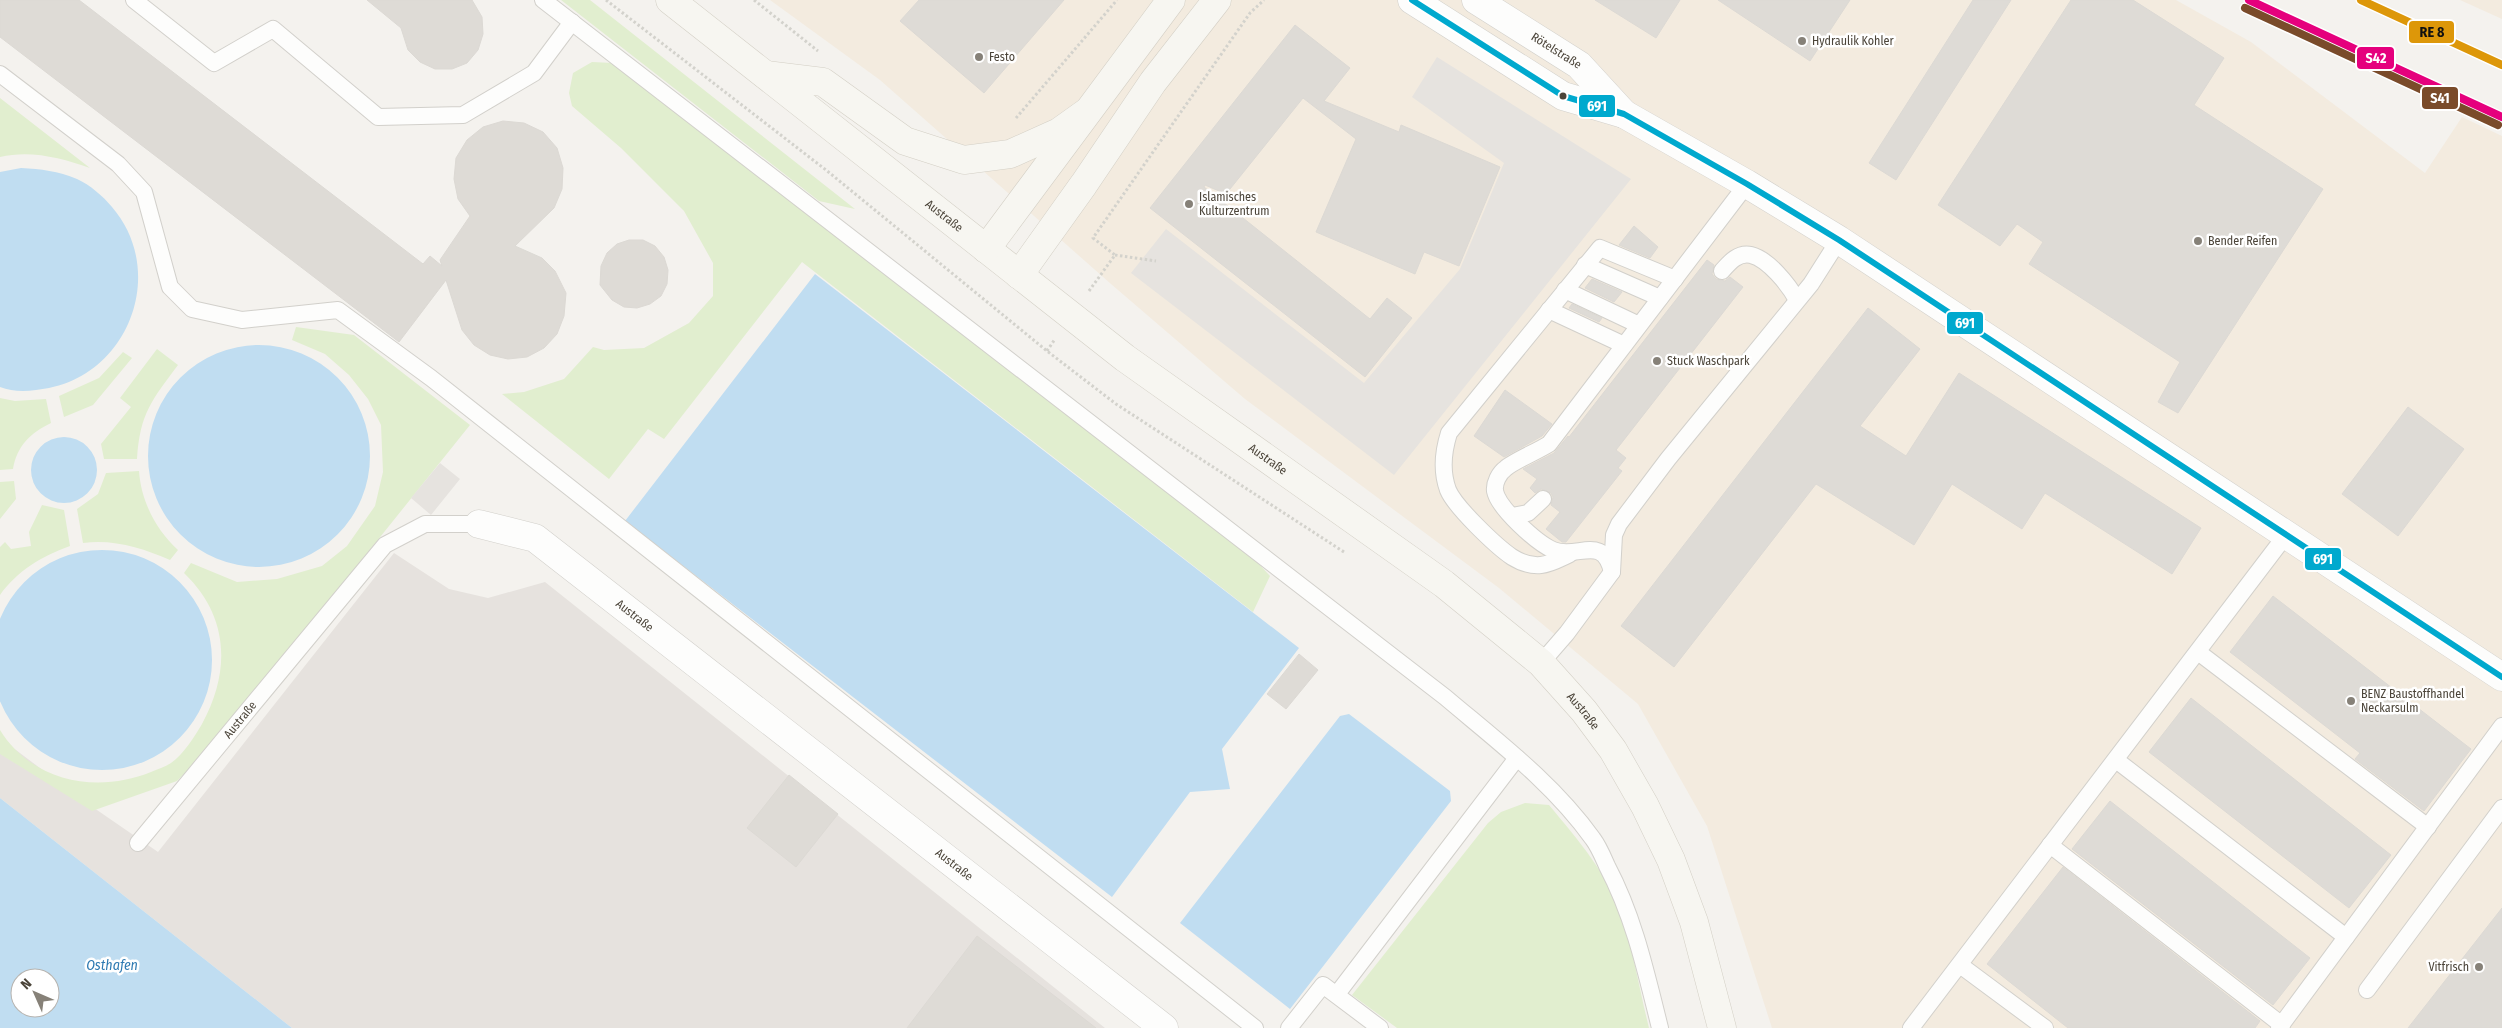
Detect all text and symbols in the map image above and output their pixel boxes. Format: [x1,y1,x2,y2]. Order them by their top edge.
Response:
line badge: RE 8 [2408,20,2455,44]
text: RE 8 [2420,24,2445,41]
street label: Rötelstraße [1529,30,1584,72]
place label: Hydraulik Kohler [1812,34,1894,48]
marker: Hydraulik Kohler [1796,35,1808,47]
line badge: S42 [2356,46,2395,70]
place label: Festo [989,50,1015,64]
text: S42 [2366,50,2387,67]
marker: Festo [973,51,985,63]
line badge: S41 [2421,86,2459,110]
text: S41 [2430,90,2450,107]
unlabelled marker [1558,91,1568,101]
line badge: 691 [1578,94,1616,118]
text: 691 [1587,98,1607,115]
place label: Islamisches Kulturzentrum [1199,190,1269,218]
street label: Austraße [923,197,966,235]
marker: Islamisches Kulturzentrum [1183,198,1195,210]
place label: Bender Reifen [2208,234,2277,248]
marker: Bender Reifen [2192,235,2204,247]
line badge: 691 [1946,311,1984,335]
text: 691 [1955,315,1975,332]
place label: Stuck Waschpark [1667,354,1750,368]
marker: Stuck Waschpark [1651,355,1663,367]
street label: Austraße [1246,441,1290,478]
line badge: 691 [2304,547,2342,571]
text: 691 [2313,551,2333,568]
street label: Austraße [613,597,656,635]
place label: BENZ Baustoffhandel Neckarsulm [2361,687,2464,715]
street label: Austraße [1564,690,1602,732]
marker: BENZ Baustoffhandel Neckarsulm [2345,695,2357,707]
street label: Austraße [221,698,259,741]
street label: Austraße [933,846,976,883]
water label: Osthafen [86,957,138,974]
place label: Vitfrisch [2428,960,2469,974]
marker: Vitfrisch [2473,961,2485,973]
north arrow [10,968,60,1018]
text: N [17,975,35,993]

